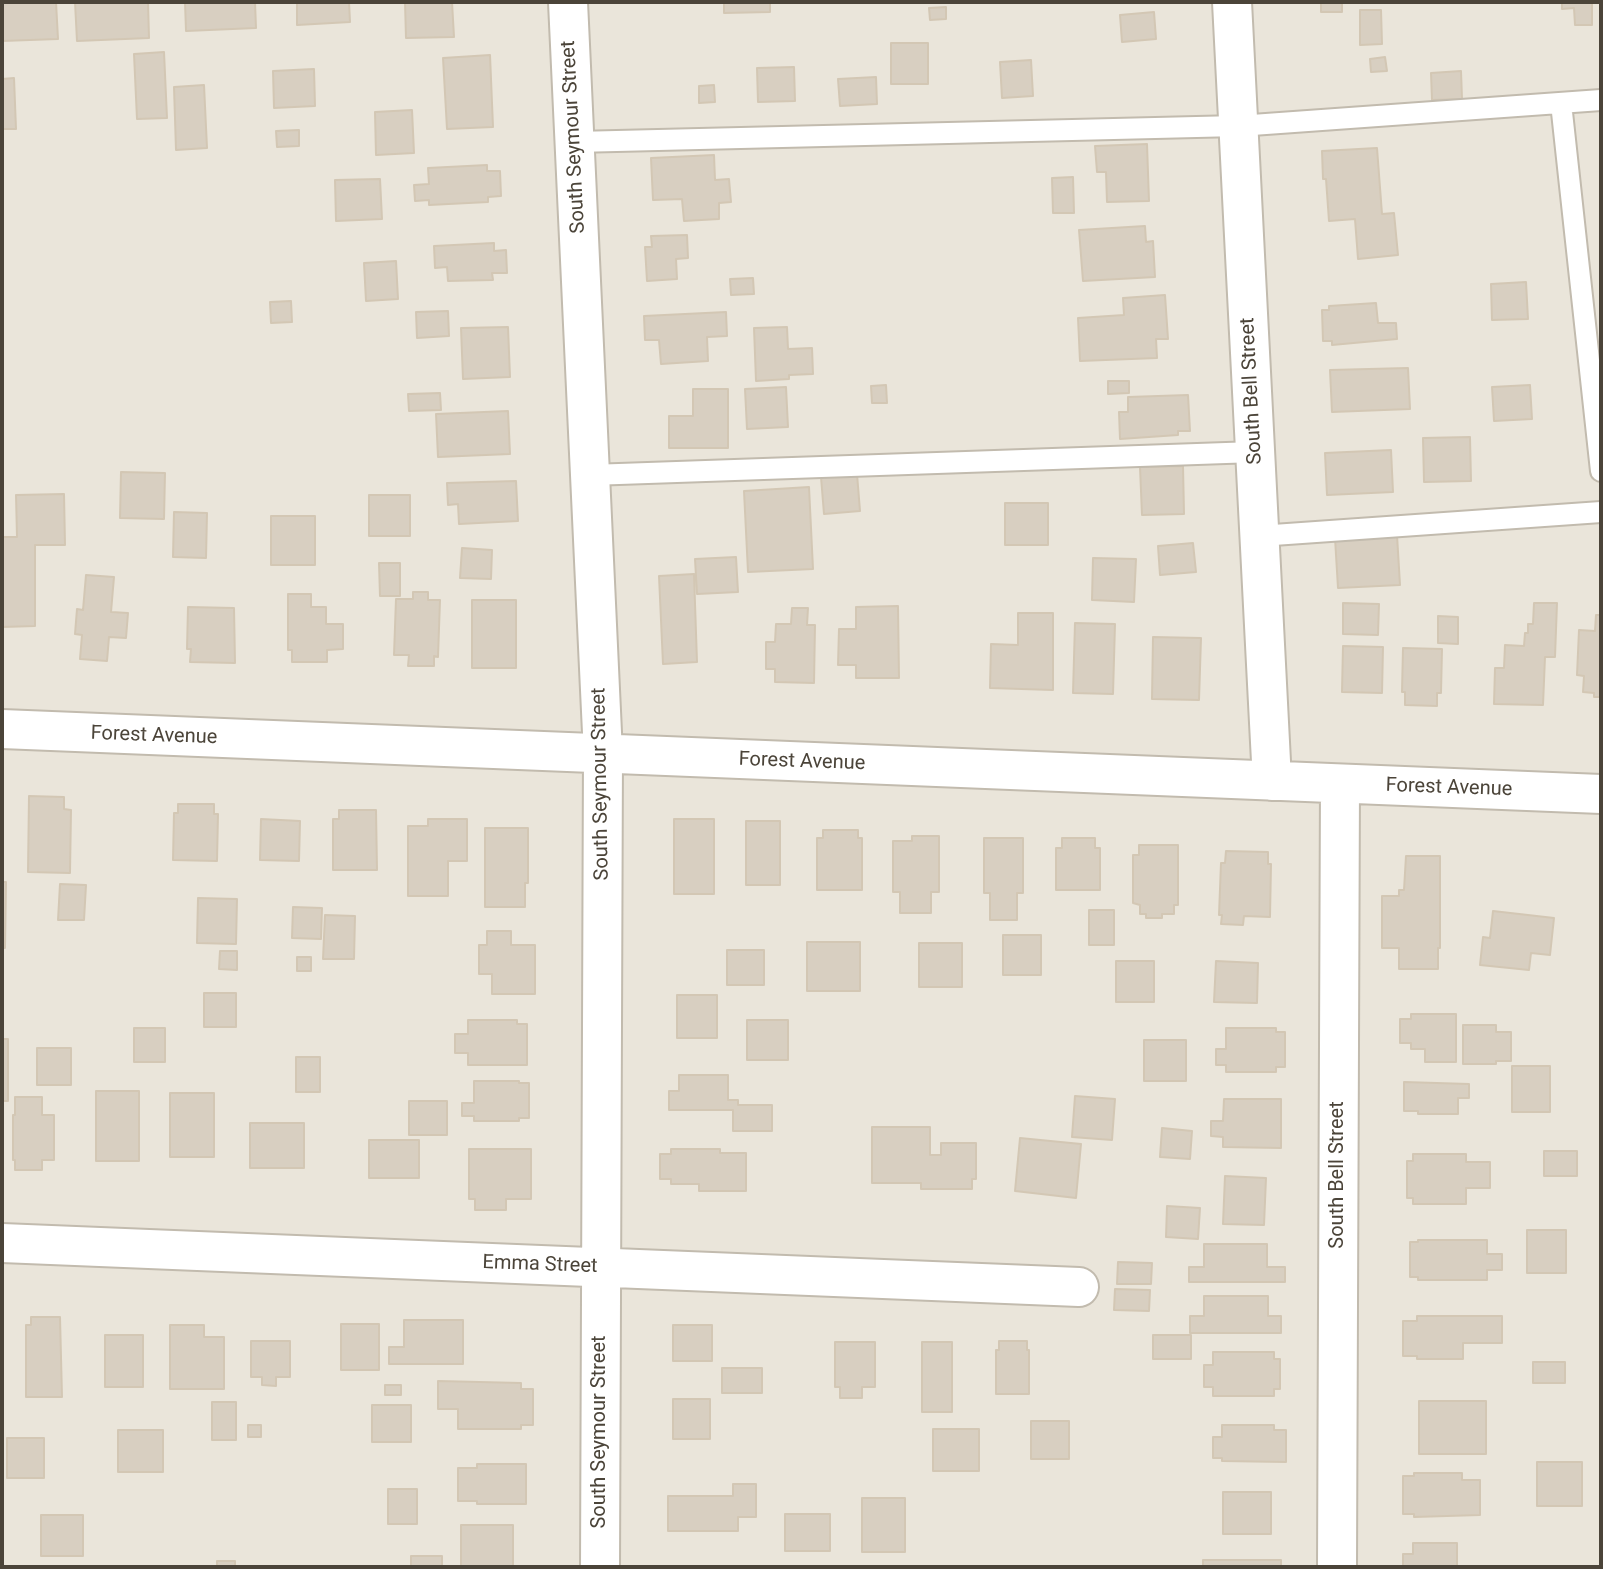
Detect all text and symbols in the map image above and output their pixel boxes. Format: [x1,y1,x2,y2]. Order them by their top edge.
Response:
street label: South Seymour Street [557,40,591,234]
street label: South Bell Street [1236,317,1268,465]
street label: South Seymour Street [587,687,615,881]
street label: Forest Avenue [90,722,218,750]
street label: Forest Avenue [738,748,866,776]
street label: Forest Avenue [1385,774,1513,802]
street label: South Bell Street [1326,1101,1350,1249]
street label: Emma Street [482,1251,598,1279]
street label: South Seymour Street [588,1335,612,1529]

